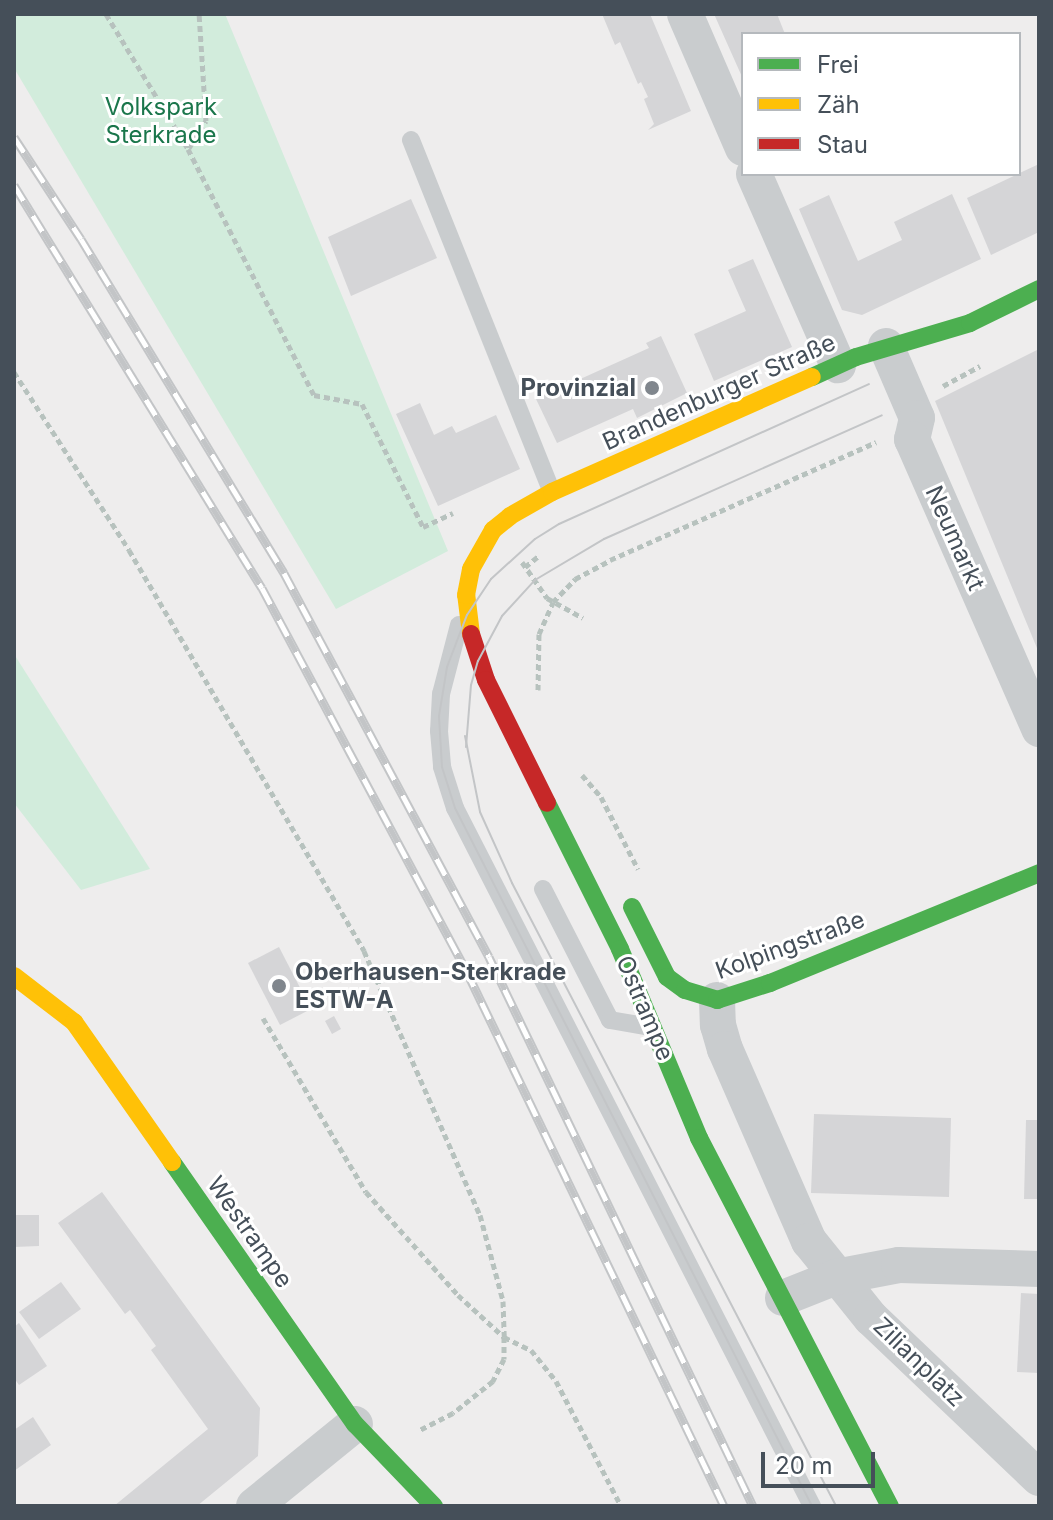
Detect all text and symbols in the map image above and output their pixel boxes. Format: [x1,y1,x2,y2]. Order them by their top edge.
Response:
legend [741,32,1021,176]
text: Frei [817,50,859,79]
text: Zäh [817,90,860,119]
park label: Volkspark Sterkrade [105,93,217,149]
text: Stau [817,130,868,159]
street label: Brandenburger Straße [598,328,840,456]
place label: Provinzial [520,374,636,402]
marker: Provinzial [643,379,661,397]
street label: Neumarkt [919,481,991,595]
street label: Kolpingstraße [711,905,869,985]
street label: Ostrampe [610,951,680,1065]
place label: Oberhausen-Sterkrade ESTW-A [295,958,566,1014]
marker: Oberhausen-Sterkrade ESTW-A [270,977,288,995]
street label: Westrampe [201,1171,299,1293]
street label: Zilianplatz [868,1312,970,1412]
scale bar [765,1436,879,1486]
text: 20 m [775,1451,833,1480]

